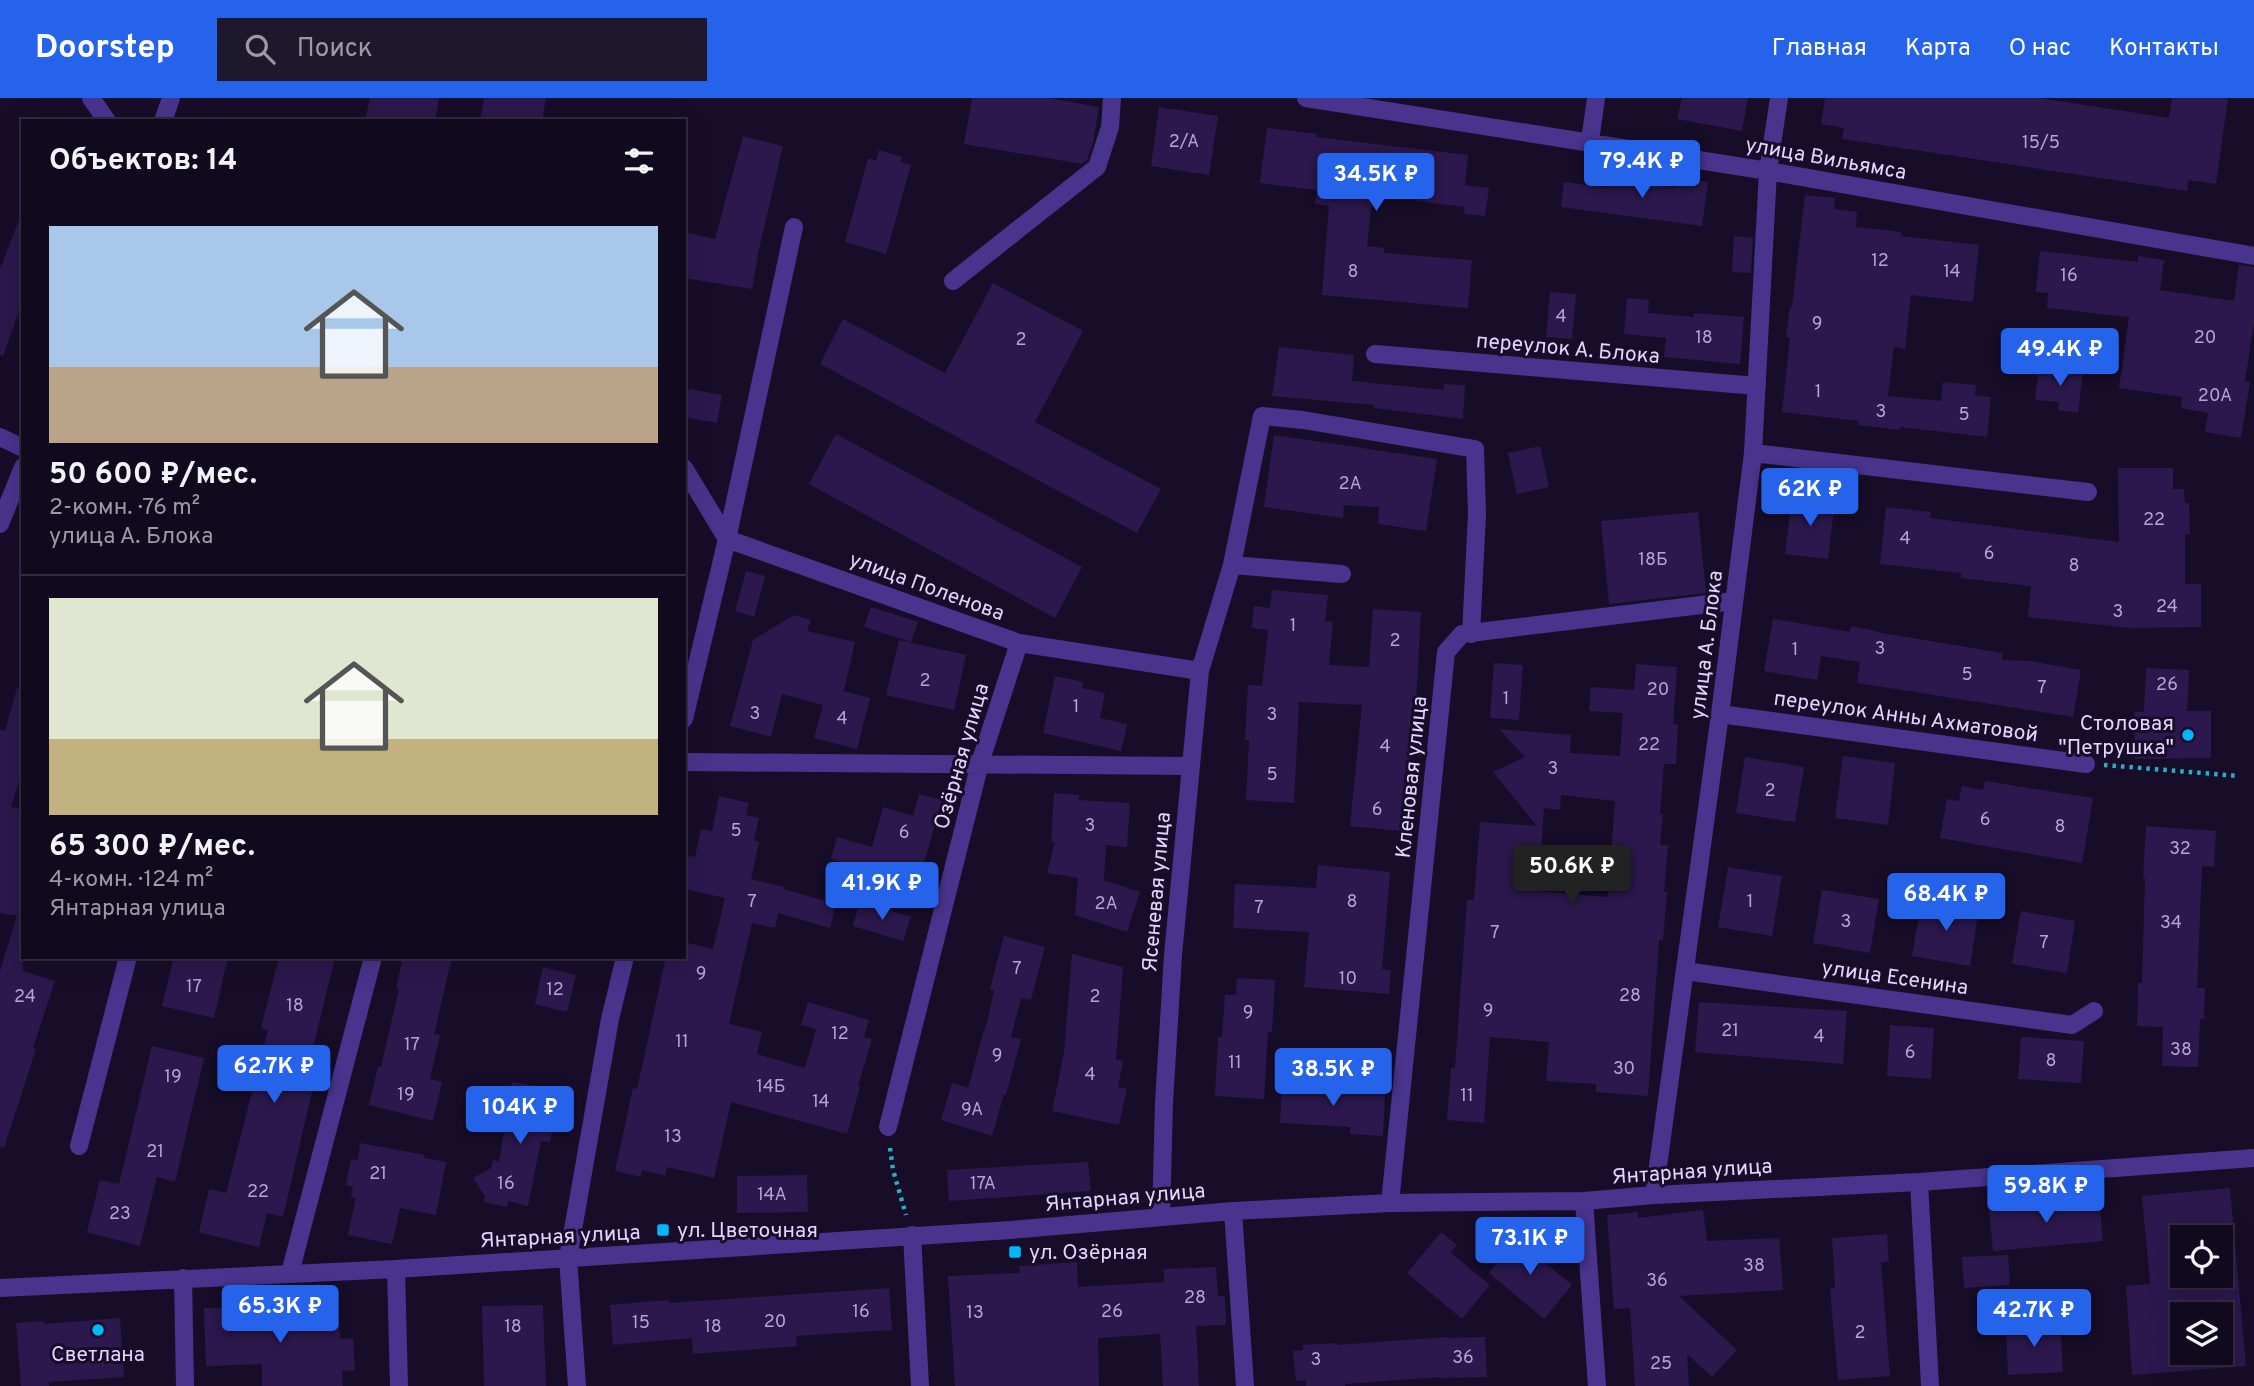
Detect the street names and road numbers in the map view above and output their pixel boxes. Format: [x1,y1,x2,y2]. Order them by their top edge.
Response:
street label: улица Вильямса [1743,132,1908,187]
street label: переулок А. Блока [1475,328,1661,371]
street label: улица Поленова [845,547,1008,628]
street label: улица А. Блока [1685,569,1730,721]
street label: Озёрная улица [929,680,996,833]
street label: переулок Анны Ахматовой [1772,686,2040,749]
street label: Кленовая улица [1391,695,1434,859]
street label: Ясеневая улица [1137,811,1178,974]
street label: улица Есенина [1820,955,1970,1002]
street label: Янтарная улица [1611,1153,1773,1192]
street label: Янтарная улица [1044,1178,1207,1219]
street label: Янтарная улица [479,1220,641,1255]

